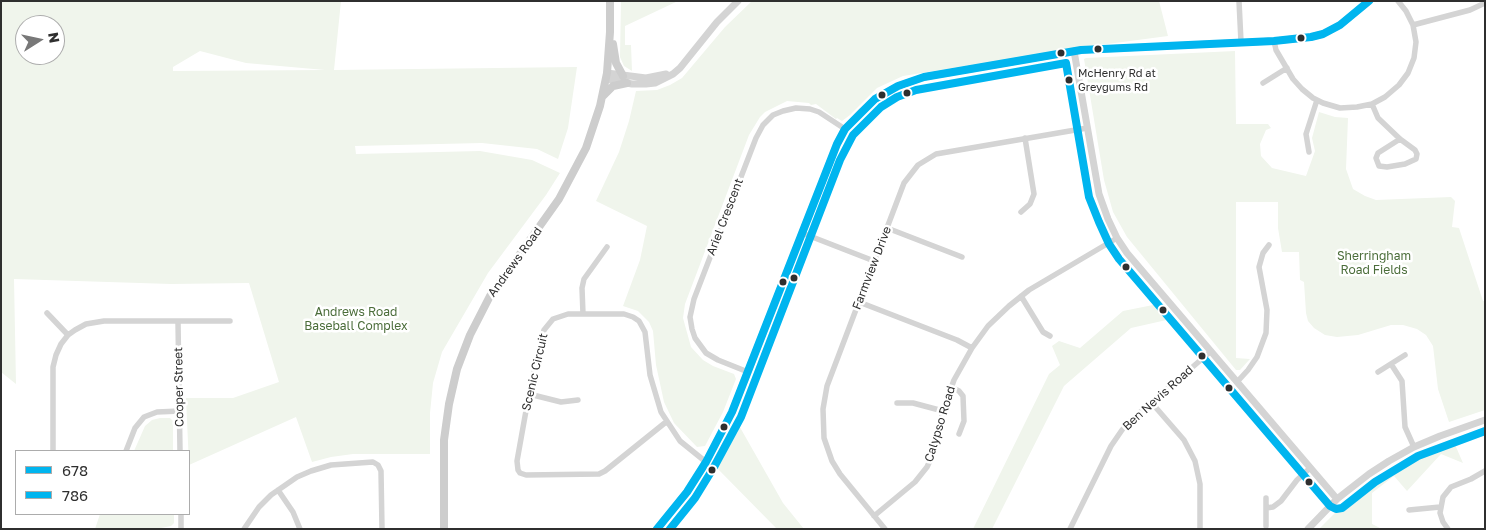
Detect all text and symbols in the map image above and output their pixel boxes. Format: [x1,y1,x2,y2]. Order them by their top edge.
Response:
north arrow [15,15,65,65]
text: N [45,31,64,44]
unlabelled marker [1296,33,1306,43]
unlabelled marker [1093,44,1103,54]
unlabelled marker [1056,48,1066,58]
place label: McHenry Rd at Greygums Rd [1078,67,1156,93]
marker: McHenry Rd at Greygums Rd [1064,75,1074,85]
unlabelled marker [902,88,912,98]
unlabelled marker [877,90,887,100]
street label: Ariel Crescent [704,176,746,258]
street label: Andrews Road [485,224,545,300]
street label: Farmview Drive [850,224,894,312]
park label: Sherringham Road Fields [1337,249,1411,277]
unlabelled marker [1121,262,1131,272]
unlabelled marker [789,273,799,283]
unlabelled marker [778,277,788,287]
park label: Andrews Road Baseball Complex [304,305,408,333]
unlabelled marker [1158,305,1168,315]
street label: Scenic Circuit [519,332,551,412]
street label: Cooper Street [171,347,187,427]
unlabelled marker [1197,351,1207,361]
street label: Ben Nevis Road [1120,363,1196,433]
unlabelled marker [1224,383,1234,393]
street label: Calypso Road [922,384,958,464]
unlabelled marker [719,422,729,432]
legend [15,450,190,515]
text: 678 [62,461,88,479]
unlabelled marker [707,465,717,475]
unlabelled marker [1304,477,1314,487]
text: 786 [62,486,88,504]

